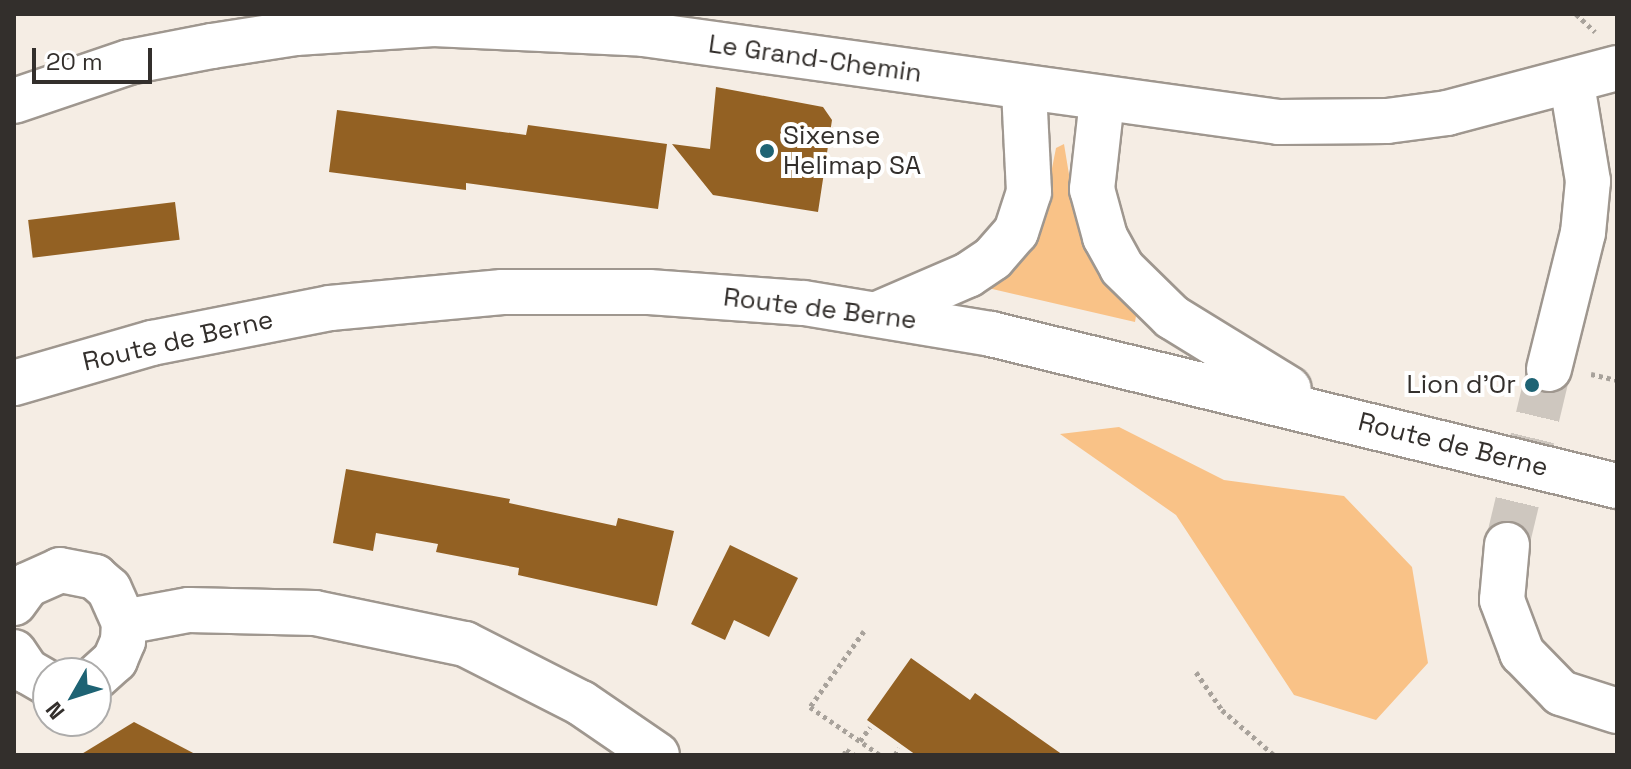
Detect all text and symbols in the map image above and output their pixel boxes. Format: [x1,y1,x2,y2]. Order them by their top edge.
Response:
street label: Le Grand-Chemin [706,29,924,89]
scale bar [36,32,156,82]
text: 20 m [46,46,103,77]
place label: Sixense Helimap SA [783,120,921,182]
marker: Sixense Helimap SA [758,142,776,160]
street label: Route de Berne [722,282,918,336]
street label: Route de Berne [80,304,276,378]
place label: Lion d'Or [1407,369,1516,401]
marker: Lion d'Or [1523,376,1541,394]
street label: Route de Berne [1355,406,1551,484]
north arrow [32,657,112,737]
text: N [39,696,70,725]

